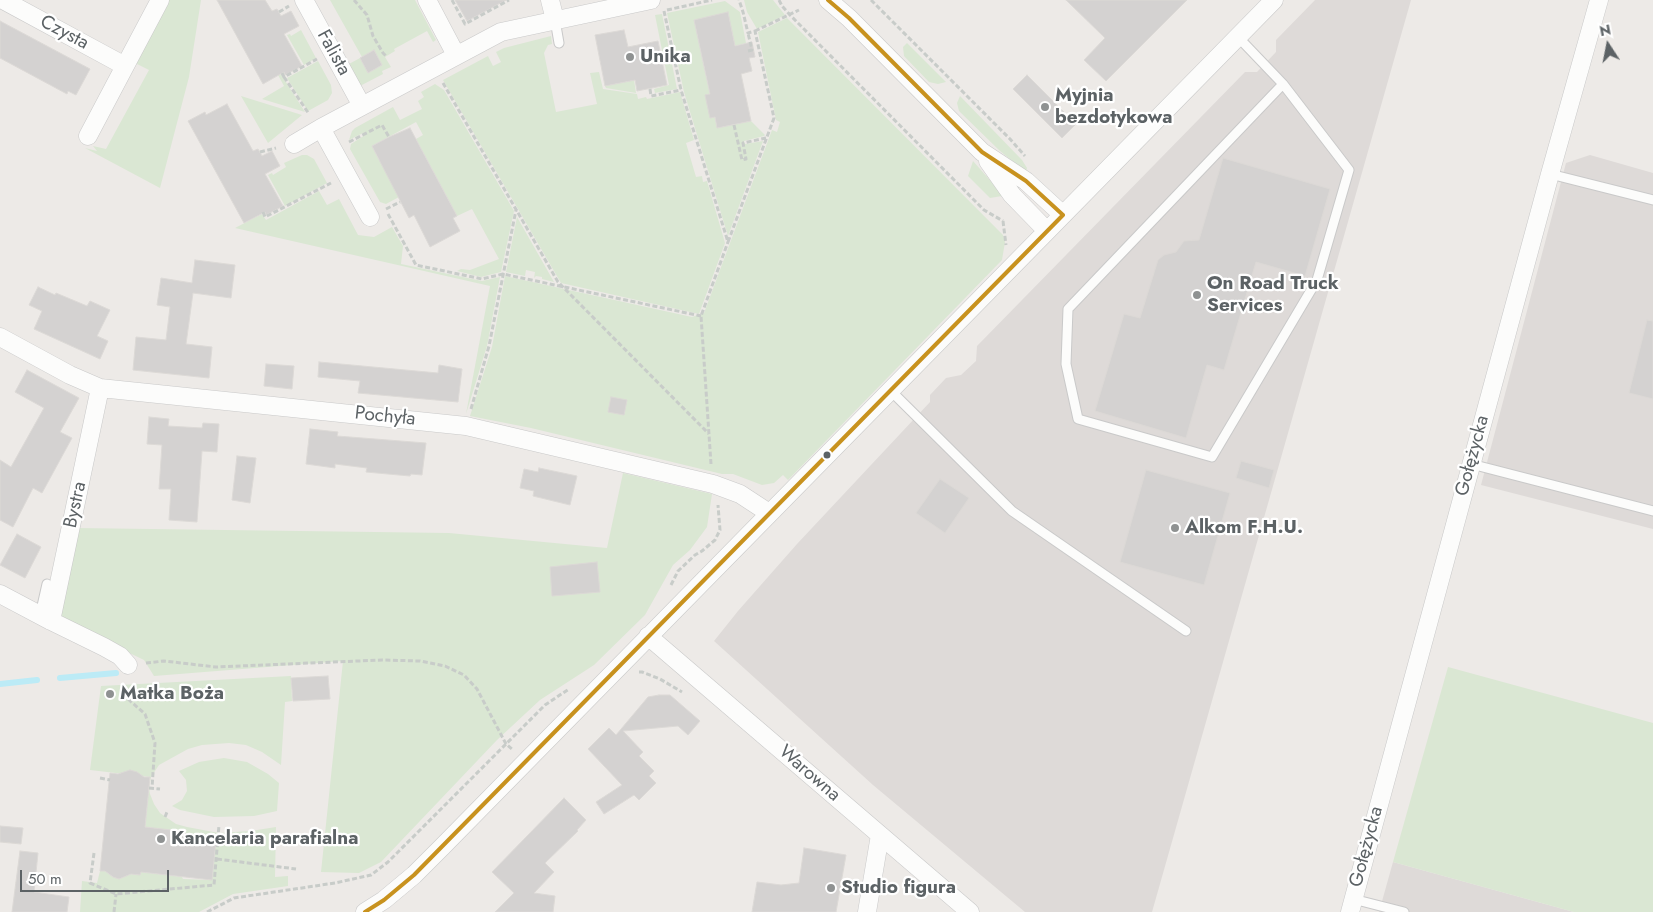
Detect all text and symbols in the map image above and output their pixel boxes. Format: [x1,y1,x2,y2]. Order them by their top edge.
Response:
street label: Czysta [36,11,92,55]
text: N [1598,19,1613,41]
north arrow [1583,20,1633,70]
street label: Falista [311,26,355,80]
place label: Unika [640,46,691,68]
marker: Unika [624,51,636,63]
place label: Myjnia bezdotykowa [1055,85,1172,129]
marker: Myjnia bezdotykowa [1039,101,1051,113]
place label: On Road Truck Services [1207,273,1339,317]
marker: On Road Truck Services [1191,289,1203,301]
street label: Pochyła [353,402,417,432]
street label: Gołężycka [1451,413,1495,499]
unlabelled marker [822,450,832,460]
street label: Bystra [60,480,92,530]
place label: Alkom F.H.U. [1185,517,1303,539]
marker: Alkom F.H.U. [1169,522,1181,534]
place label: Matka Boża [120,683,224,705]
marker: Matka Boża [104,688,116,700]
street label: Warowna [773,741,845,807]
street label: Gołężycka [1345,804,1389,890]
place label: Kancelaria parafialna [171,828,358,850]
marker: Kancelaria parafialna [155,833,167,845]
scale bar [22,860,171,892]
text: 50 m [28,868,62,890]
place label: Studio figura [841,877,956,899]
marker: Studio figura [825,882,837,894]

